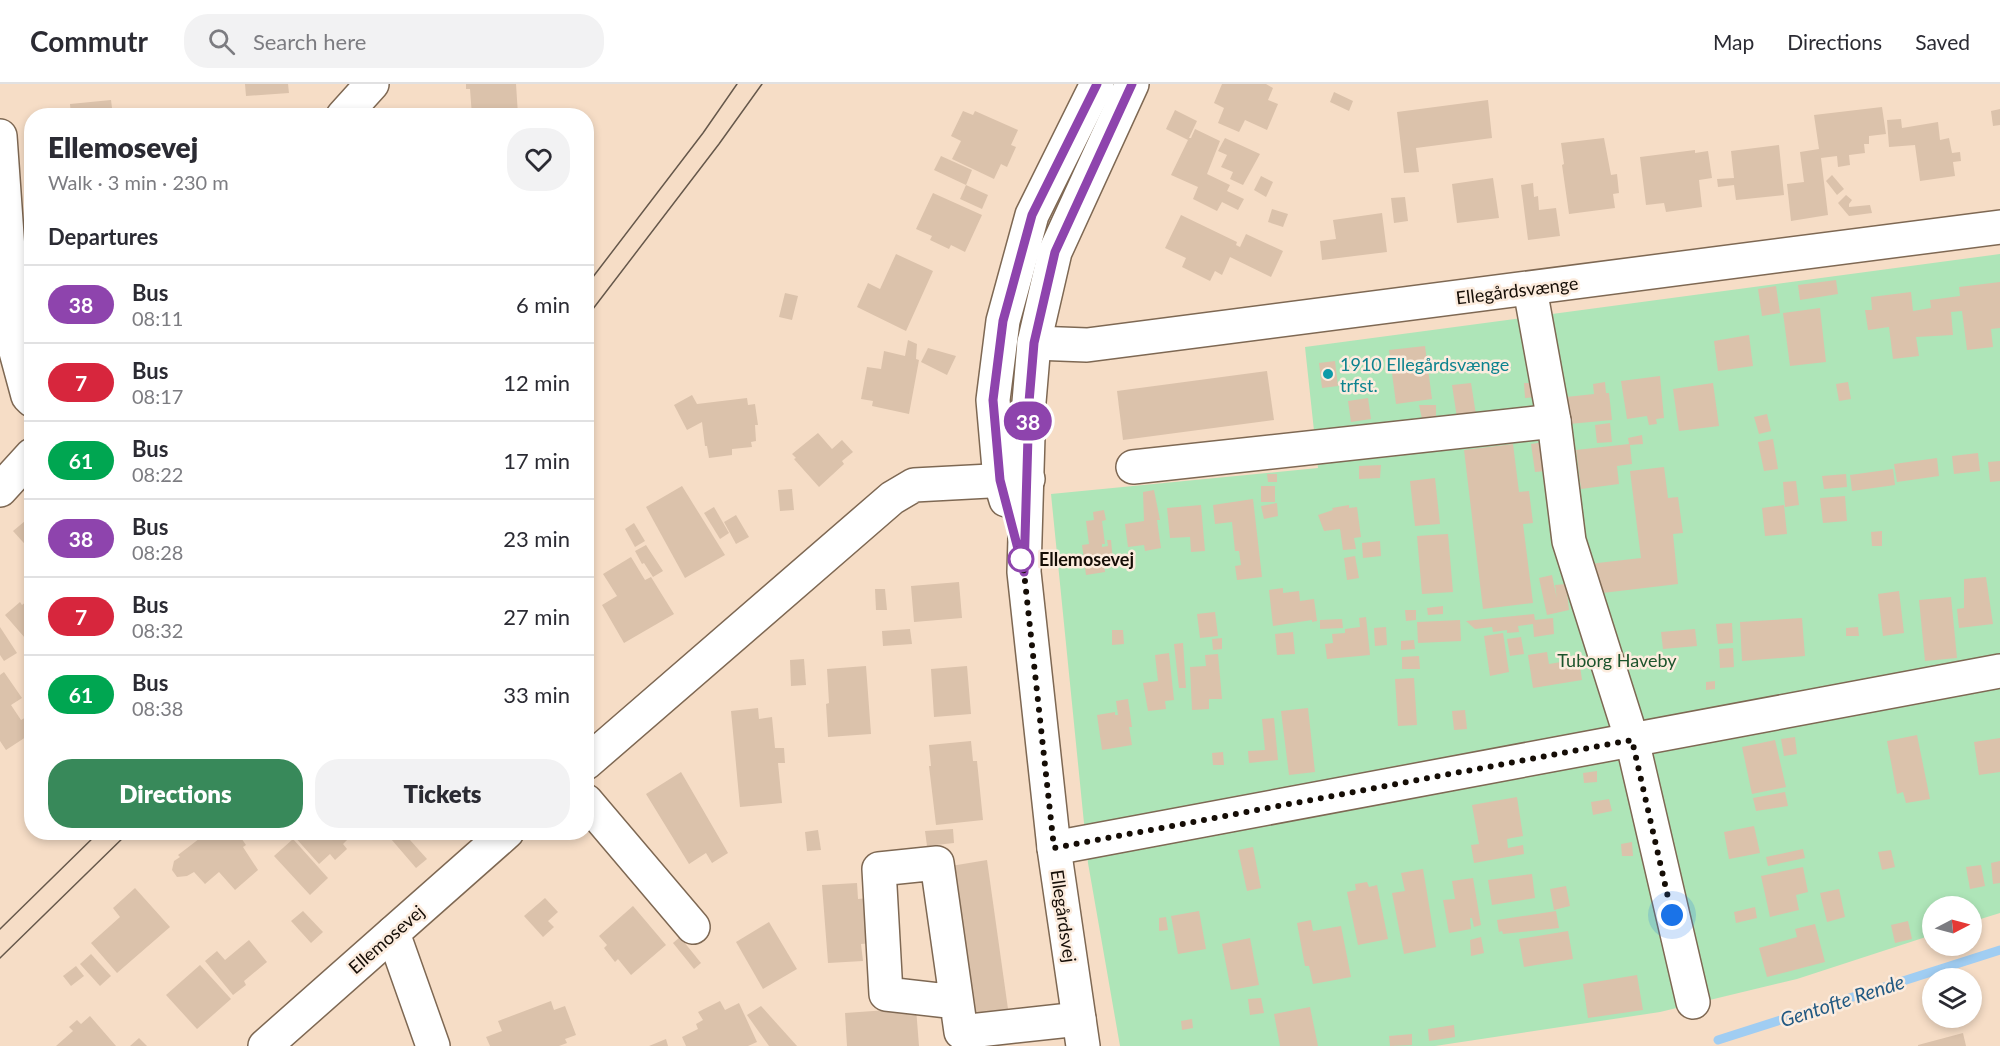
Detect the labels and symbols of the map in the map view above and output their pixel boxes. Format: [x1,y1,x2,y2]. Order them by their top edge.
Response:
street label: Ellegårdsvænge [1455,272,1579,308]
place label: 1910 Ellegårdsvænge trfst. [1340,353,1509,396]
marker: 1910 Ellegårdsvænge trfst. [1321,367,1335,381]
line badge: 38 [1001,402,1055,440]
marker: Ellemosevej [1008,546,1034,572]
place label: Ellemosevej [1039,548,1134,570]
park label: Tuborg Haveby [1557,649,1677,671]
street label: Ellegårdsvej [1047,868,1081,964]
north arrow [1922,896,1982,956]
street label: Ellemosevej [344,900,428,978]
your location [1657,900,1687,930]
water label: Gentofte Rende [1777,969,1907,1031]

